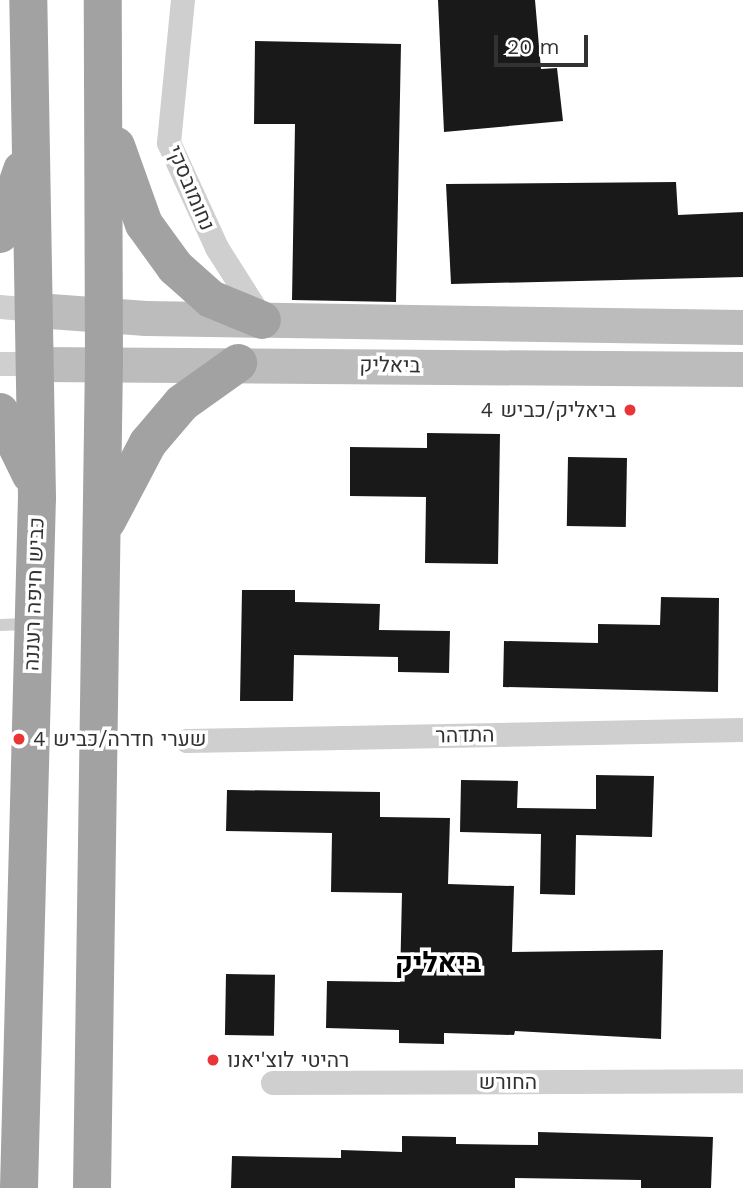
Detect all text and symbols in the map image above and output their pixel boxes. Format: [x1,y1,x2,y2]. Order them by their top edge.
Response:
scale bar [498,21,592,65]
text: 20 m [507,34,559,59]
street label: נחומובסקי [162,142,220,234]
street label: ביאליק [359,352,421,378]
place label: ביאליק/כביש 4 [480,397,616,423]
marker: ביאליק/כביש 4 [622,402,638,418]
street label: כביש חיפה רעננה [19,516,49,672]
street label: התדהר [435,722,495,748]
place label: שערי חדרה/כביש 4 [33,726,206,752]
marker: שערי חדרה/כביש 4 [11,731,27,747]
district label: ביאליק [395,946,481,980]
place label: רהיטי לוצ'יאנו [227,1047,349,1073]
marker: רהיטי לוצ'יאנו [205,1052,221,1068]
street label: החורש [479,1069,537,1095]

